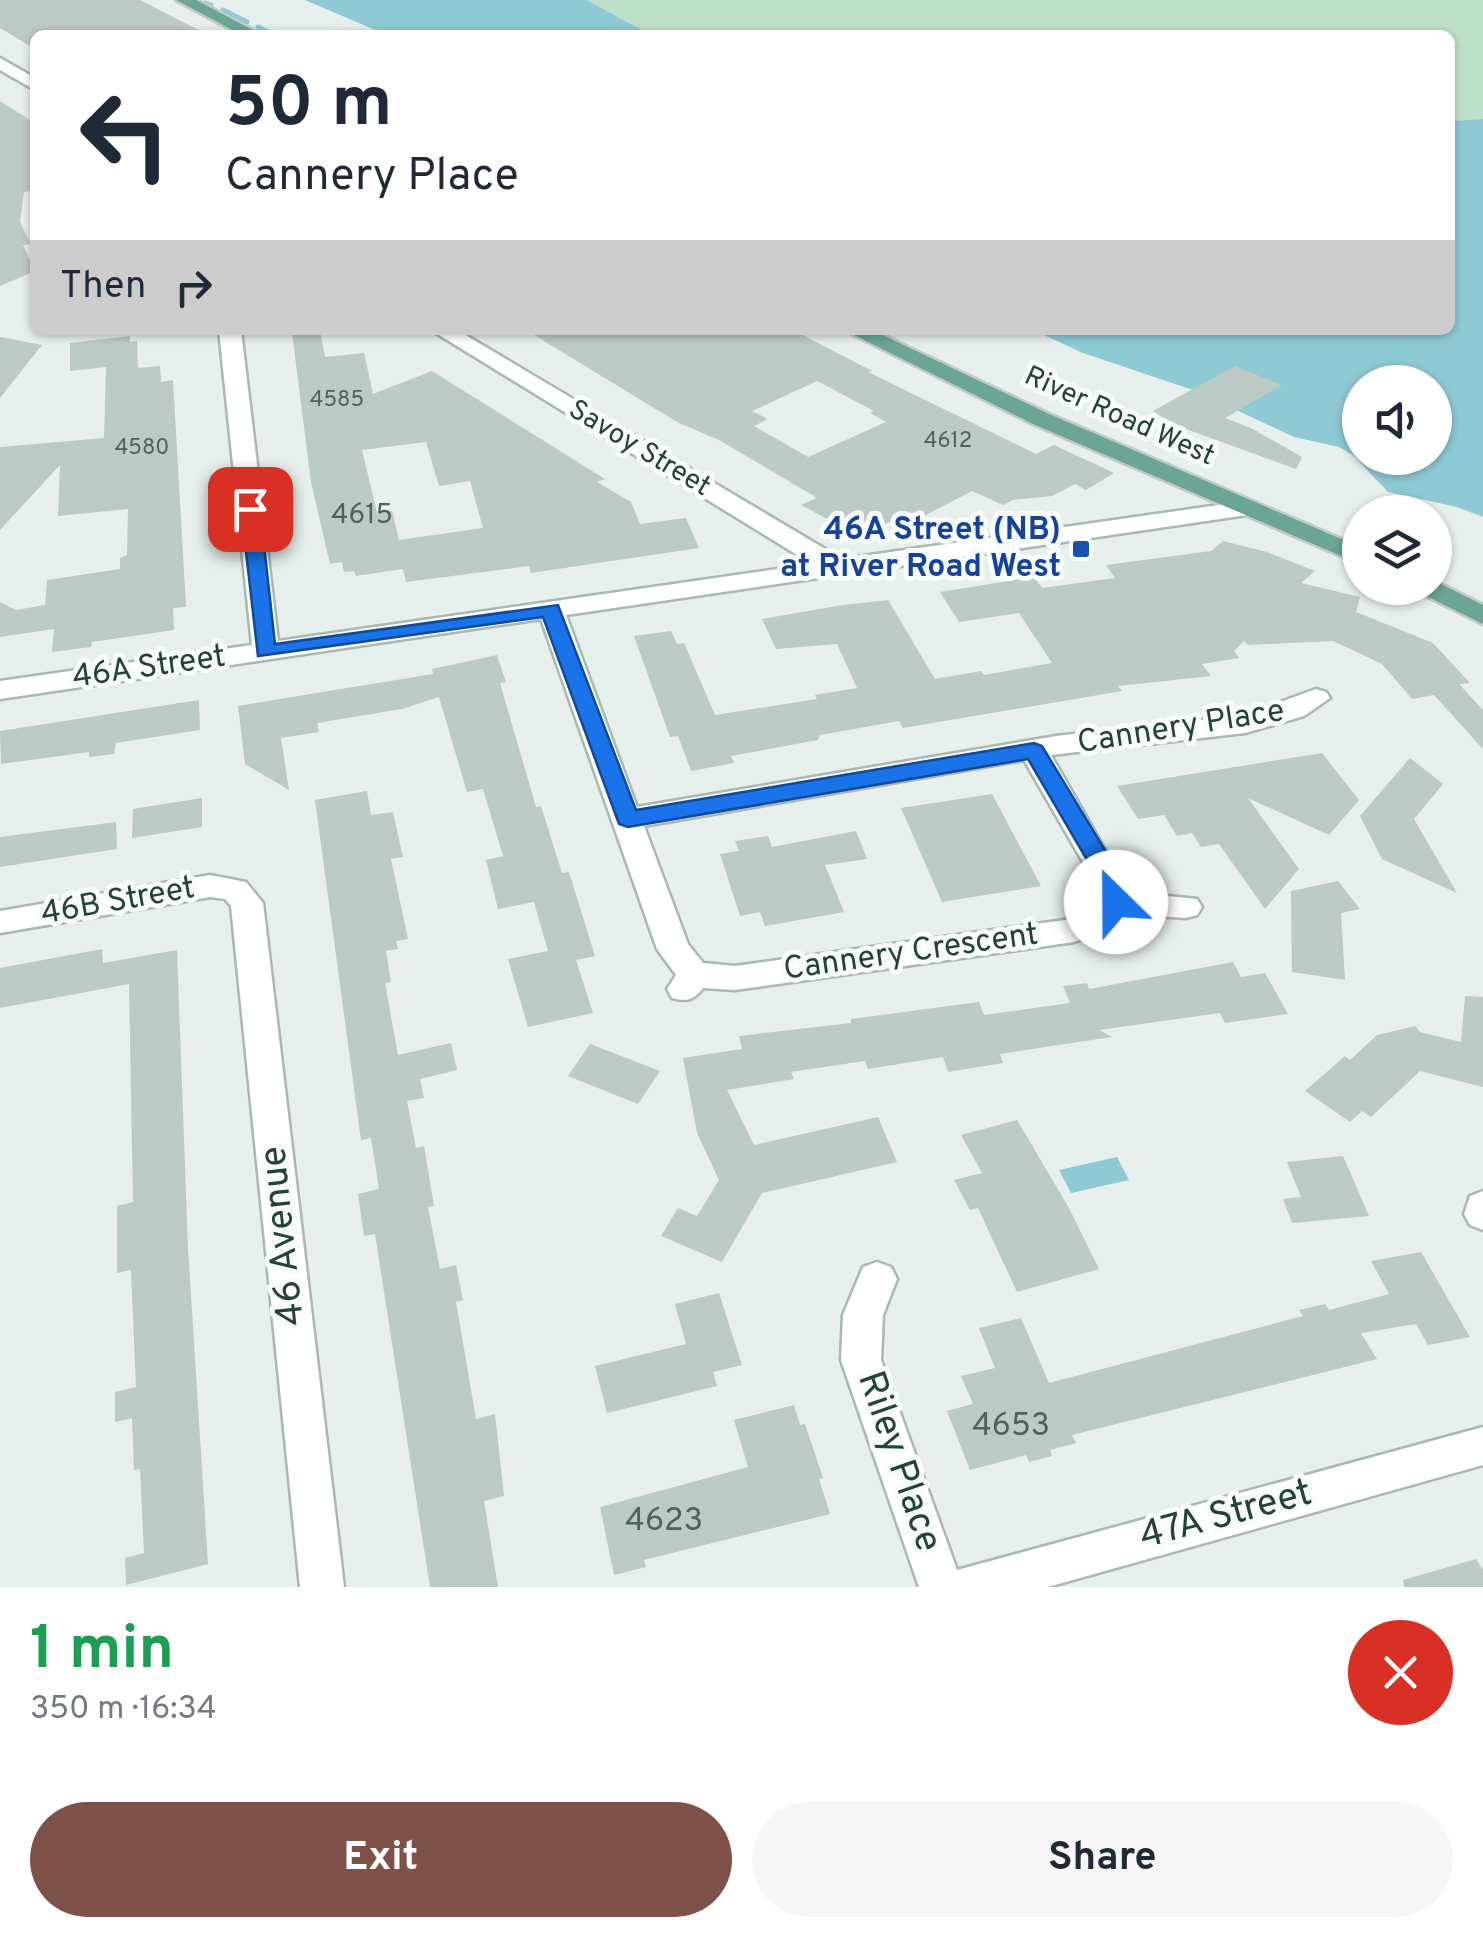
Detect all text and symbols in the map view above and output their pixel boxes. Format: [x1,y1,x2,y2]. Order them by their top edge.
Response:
text: 50 m [225,62,392,151]
icon: left [60,70,190,200]
text: Cannery Place [225,149,519,206]
icon: right [166,260,221,315]
text: Then [60,263,146,312]
street label: River Road West [1018,359,1220,475]
map controls [1342,365,1452,605]
button: sound [1342,365,1452,475]
house number: 4585 [310,387,364,414]
street label: Savoy Street [561,392,717,506]
house number: 4612 [924,428,972,455]
house number: 4580 [115,435,169,462]
pin [208,467,293,552]
icon: arrive [223,482,278,537]
button: layers [1342,495,1452,605]
house number: 4615 [331,498,393,534]
place label: 46A Street (NB) at River Road West [780,511,1061,588]
marker: 46A Street (NB) at River Road West [1070,538,1092,560]
street label: 46A Street [70,637,228,699]
street label: Cannery Place [1075,692,1287,764]
position arrow [1064,850,1168,954]
street label: 46B Street [38,869,198,935]
street label: Cannery Crescent [781,915,1041,991]
street label: 46 Avenue [250,1144,318,1328]
street label: Riley Place [844,1365,952,1559]
house number: 4653 [972,1407,1050,1447]
street label: 47A Street [1134,1469,1318,1563]
house number: 4623 [625,1502,703,1542]
text: 1 min [30,1614,174,1690]
button: close [1348,1620,1453,1725]
text: 350 m · 16:34 [30,1690,217,1730]
button: Exit [30,1802,732,1917]
button: Share [752,1802,1453,1917]

